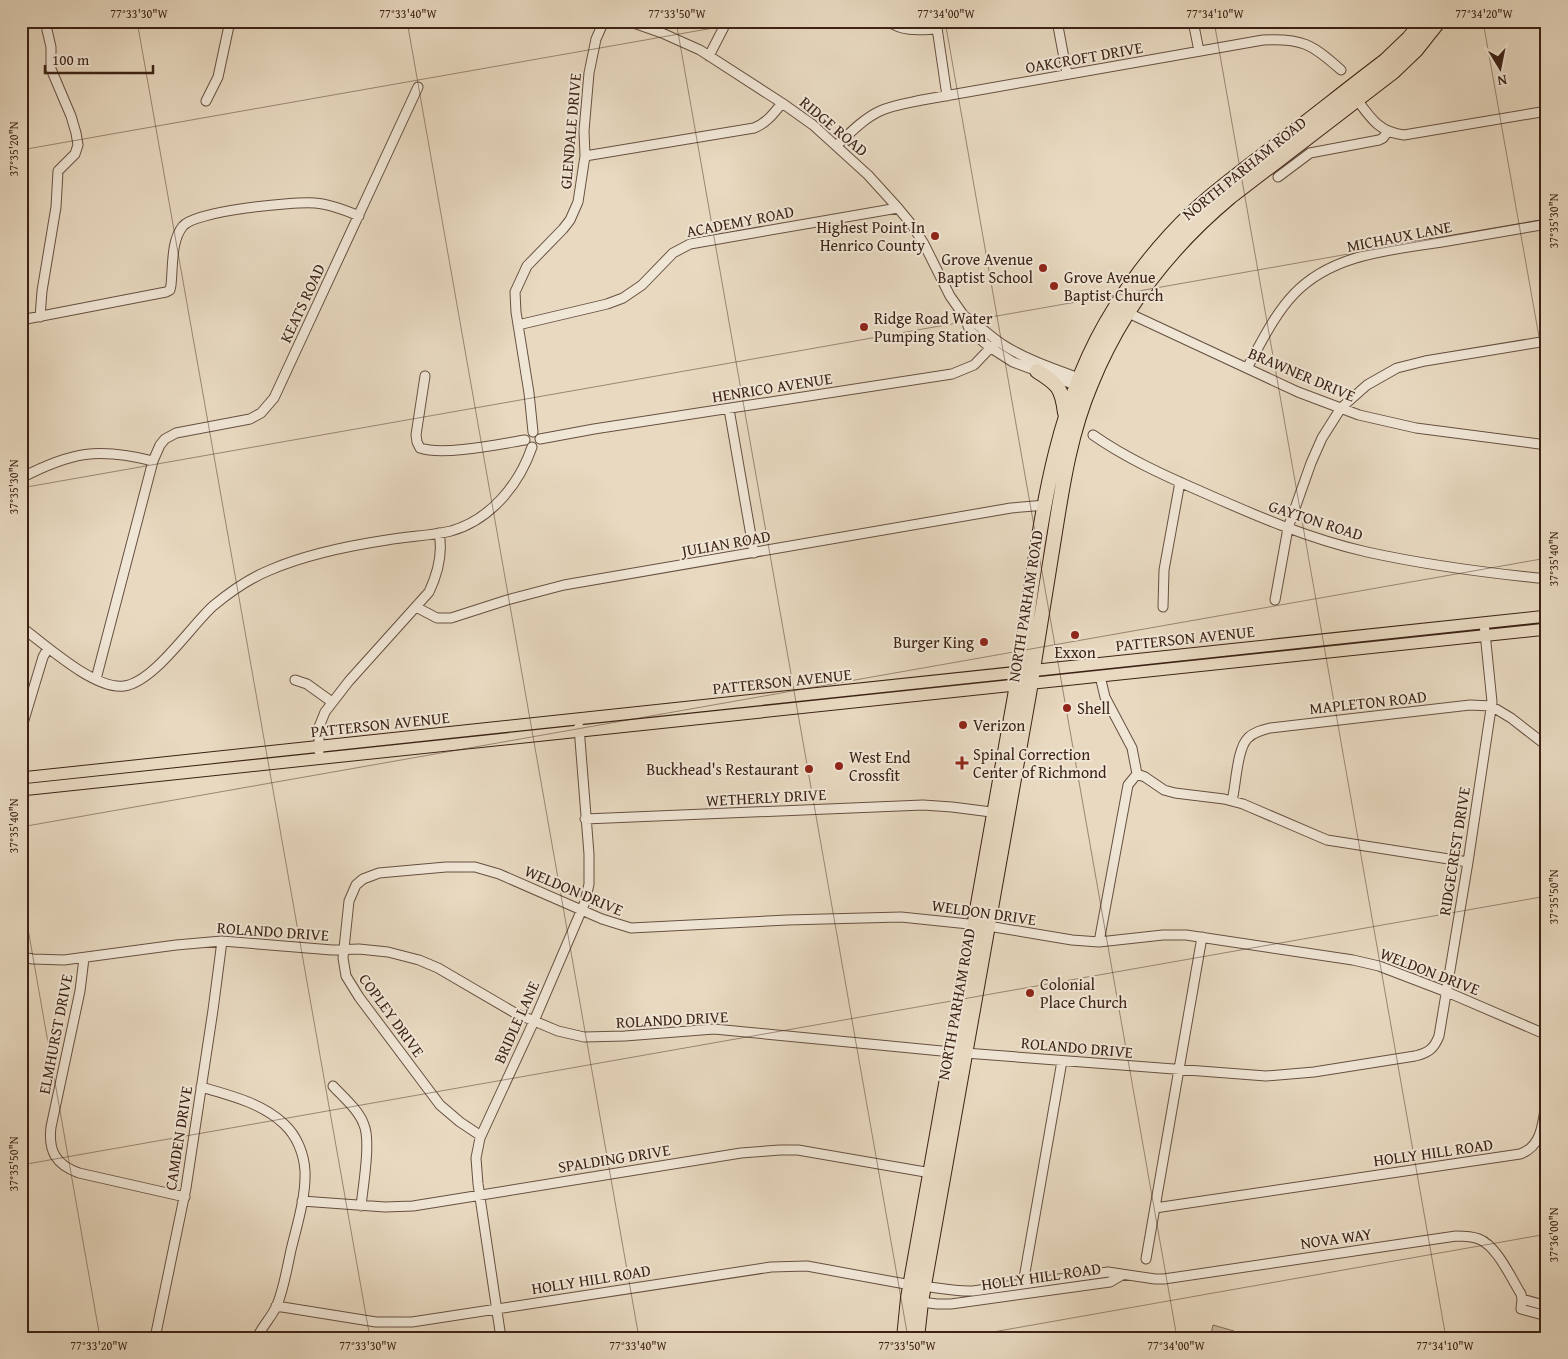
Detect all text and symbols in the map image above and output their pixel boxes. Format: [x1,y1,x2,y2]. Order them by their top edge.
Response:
text: 77°33'30"W [110,5,169,22]
text: 77°33'40"W [379,5,438,22]
text: 77°33'50"W [648,5,707,22]
text: 77°34'00"W [917,5,976,22]
text: 77°34'10"W [1186,5,1245,22]
text: 77°34'20"W [1455,5,1514,22]
street label: OAKCROFT DRIVE [1023,35,1145,79]
scale bar [45,42,152,74]
north arrow [1476,42,1526,92]
text: 100 m [52,49,90,70]
text: N [1495,70,1509,92]
street label: GLENDALE DRIVE [553,72,587,190]
street label: RIDGE ROAD [795,90,874,162]
street label: NORTH PARHAM ROAD [1177,110,1311,226]
text: 37°35'20"N [5,121,22,177]
text: 37°35'30"N [1545,193,1562,249]
street label: ACADEMY ROAD [684,199,796,243]
street label: MICHAUX LANE [1344,214,1454,258]
place label: Highest Point In Henrico County [817,215,925,257]
marker: Highest Point In Henrico County [929,230,941,242]
place label: Grove Avenue Baptist School [938,247,1034,289]
street label: KEATS ROAD [273,259,331,346]
marker: Grove Avenue Baptist School [1037,262,1049,274]
place label: Grove Avenue Baptist Church [1064,265,1163,307]
marker: Grove Avenue Baptist Church [1048,280,1060,292]
place label: Ridge Road Water Pumping Station [874,306,993,348]
marker: Ridge Road Water Pumping Station [858,321,870,333]
street label: BRAWNER DRIVE [1245,341,1359,407]
street label: HENRICO AVENUE [710,366,834,408]
text: 37°35'30"N [5,459,22,515]
street label: GAYTON ROAD [1266,493,1367,547]
street label: JULIAN ROAD [678,523,773,563]
street label: NORTH PARHAM ROAD [1001,528,1049,684]
text: 37°35'40"N [1545,531,1562,587]
street label: PATTERSON AVENUE [1114,619,1256,657]
marker: Exxon [1069,629,1081,641]
place label: Burger King [893,630,974,654]
marker: Burger King [978,636,990,648]
place label: Exxon [1054,640,1096,664]
street label: PATTERSON AVENUE [711,662,853,700]
street label: MAPLETON ROAD [1308,684,1428,720]
place label: Shell [1077,696,1111,720]
marker: Shell [1061,702,1073,714]
street label: PATTERSON AVENUE [309,705,451,743]
place label: Verizon [973,713,1025,737]
marker: Verizon [957,719,969,731]
place label: Spinal Correction Center of Richmond [973,742,1107,784]
place label: West End Crossfit [849,745,911,787]
marker: Spinal Correction Center of Richmond [955,756,969,770]
place label: Buckhead's Restaurant [646,757,799,781]
marker: West End Crossfit [833,760,845,772]
marker: Buckhead's Restaurant [803,763,815,775]
street label: WETHERLY DRIVE [705,782,827,812]
street label: RIDGECREST DRIVE [1432,785,1476,917]
text: 37°35'40"N [5,798,22,854]
street label: WELDON DRIVE [521,858,627,922]
text: 37°35'50"N [1545,869,1562,925]
street label: WELDON DRIVE [930,893,1038,931]
street label: ROLANDO DRIVE [216,915,330,947]
street label: NORTH PARHAM ROAD [931,926,981,1082]
street label: WELDON DRIVE [1377,941,1483,1001]
street label: COPLEY DRIVE [353,968,431,1062]
street label: ELMHURST DRIVE [32,972,78,1096]
place label: Colonial Place Church [1040,972,1127,1014]
street label: BRIDLE LANE [487,977,545,1067]
marker: Colonial Place Church [1024,987,1036,999]
street label: ROLANDO DRIVE [615,1004,729,1034]
street label: ROLANDO DRIVE [1020,1030,1134,1064]
street label: CAMDEN DRIVE [158,1084,198,1192]
street label: HOLLY HILL ROAD [1372,1132,1495,1172]
text: 37°35'50"N [5,1136,22,1192]
street label: SPALDING DRIVE [556,1137,672,1179]
text: 37°36'00"N [1545,1207,1562,1263]
street label: NOVA WAY [1299,1221,1374,1255]
street label: HOLLY HILL ROAD [980,1256,1103,1296]
street label: HOLLY HILL ROAD [530,1258,653,1300]
text: 77°33'20"W [70,1337,129,1354]
text: 77°33'30"W [339,1337,398,1354]
text: 77°33'40"W [609,1337,668,1354]
text: 77°33'50"W [878,1337,937,1354]
text: 77°34'00"W [1147,1337,1206,1354]
text: 77°34'10"W [1416,1337,1475,1354]

